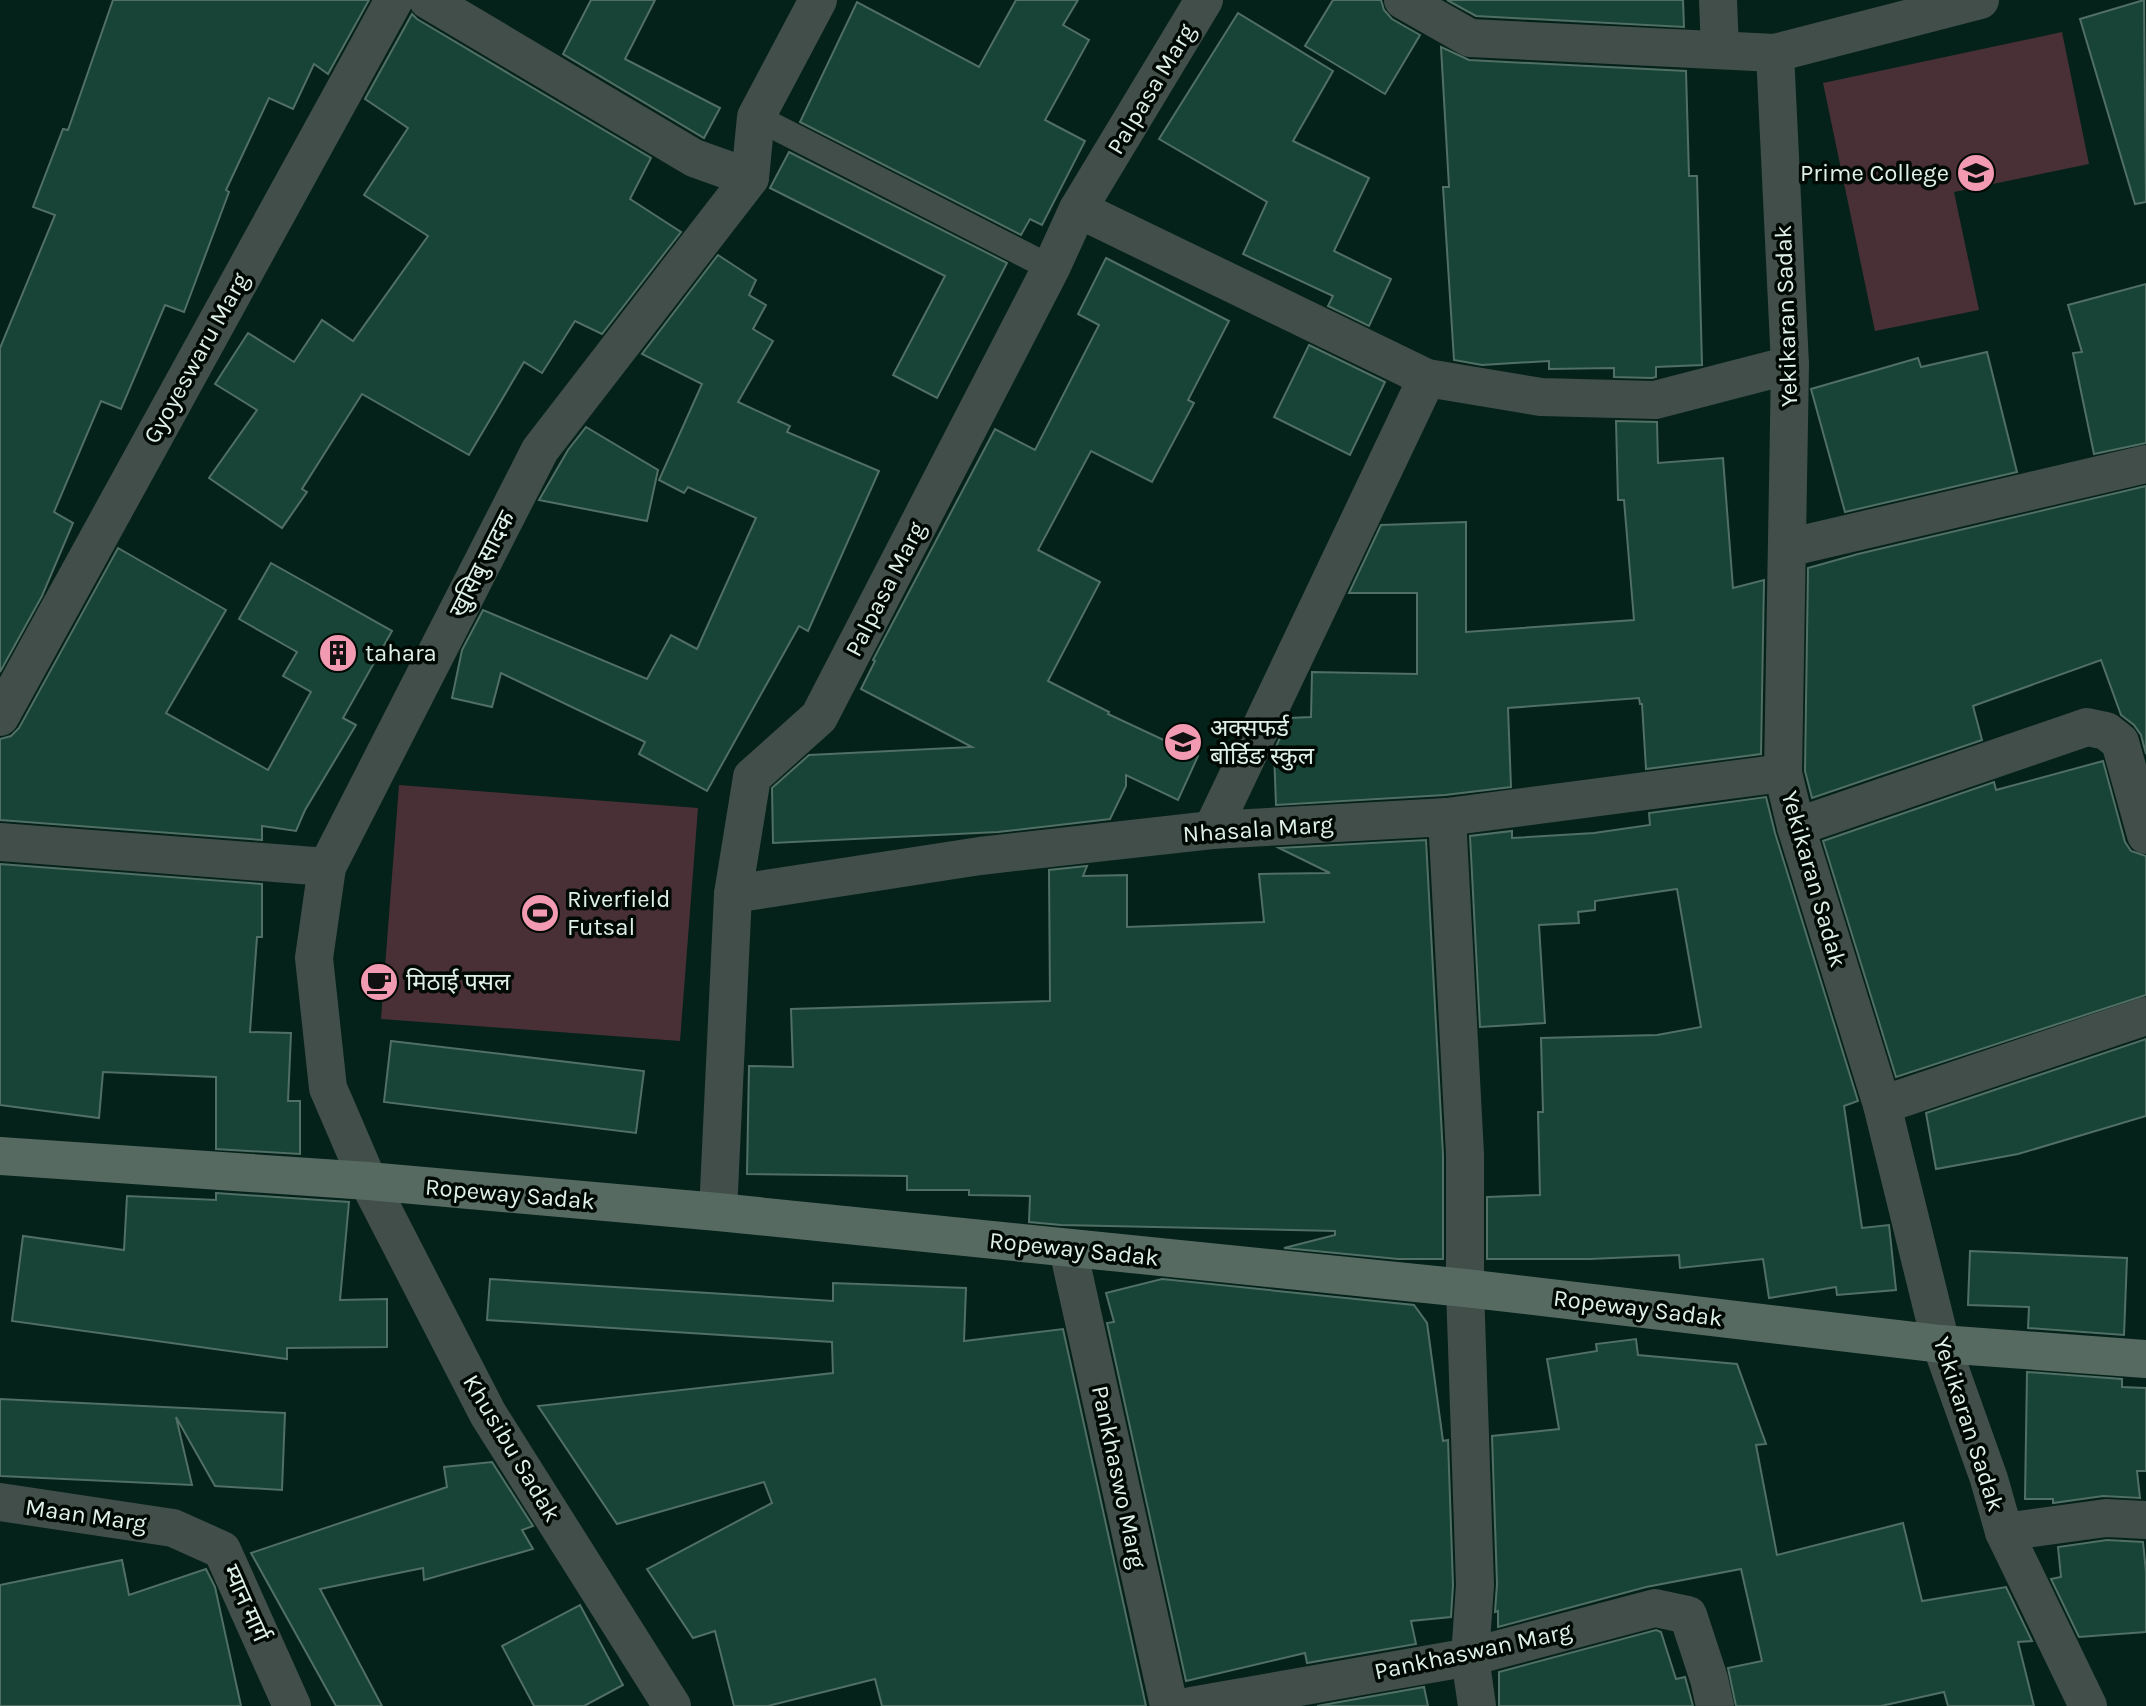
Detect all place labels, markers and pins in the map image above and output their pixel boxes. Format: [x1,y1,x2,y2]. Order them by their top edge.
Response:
school or university icon: Prime College [1955,152,1997,194]
place label: Prime College [1800,159,1949,187]
building icon: tahara [317,632,359,674]
place label: tahara [365,639,437,667]
place label: अक्सफर्ड बोर्डिङ स्कुल [1210,714,1315,771]
school or university icon: अक्सफर्ड बोर्डिङ स्कुल [1162,721,1204,763]
place label: Riverfield Futsal [567,885,671,941]
sports icon: Riverfield Futsal [519,892,561,934]
cafe icon: मिठाई पसल [358,961,400,1003]
place label: मिठाई पसल [406,968,511,996]

